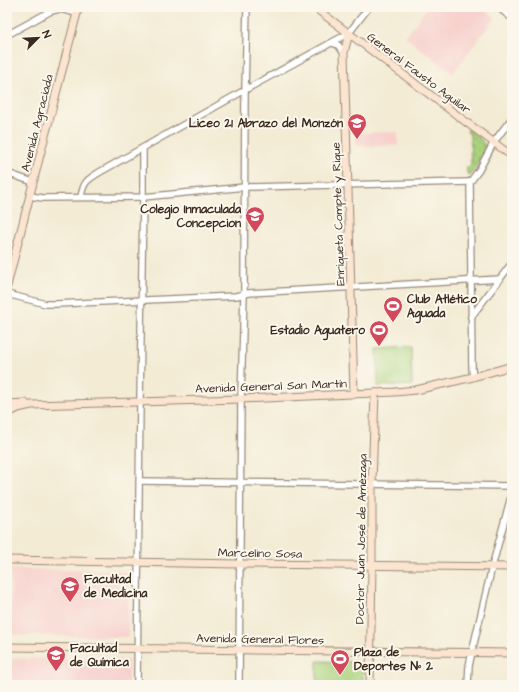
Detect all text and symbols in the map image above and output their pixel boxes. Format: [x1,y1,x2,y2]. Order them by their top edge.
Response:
north arrow [18,18,58,58]
text: N [38,28,55,40]
street label: General Fausto Aguilar [363,29,474,119]
street label: Avenida Agraciada [17,73,59,174]
school or university icon: Liceo 21 Abrazo del Monzón [346,112,368,140]
place label: Liceo 21 Abrazo del Monzón [189,115,343,132]
street label: Enriqueta Compte y Rique [327,141,351,286]
place label: Colegio Inmaculada Concepcion [141,201,242,233]
school or university icon: Colegio Inmaculada Concepcion [244,205,266,233]
place label: Club Atlético Aguada [407,291,477,324]
sports icon: Club Atlético Aguada [382,295,404,323]
sports icon: Estadio Aguatero [368,319,390,347]
place label: Estadio Aguatero [271,322,365,341]
street label: Avenida General San Martín [195,375,347,398]
street label: Doctor Juan José de Amézaga [352,454,372,624]
street label: Marcelino Sosa [218,544,302,563]
place label: Facultad de Medicina [83,571,148,602]
school or university icon: Facultad de Medicina [59,575,81,603]
street label: Avenida General Flores [196,630,324,649]
place label: Facultad de Química [69,640,130,671]
school or university icon: Facultad de Química [45,644,67,672]
place label: Plaza de Deportes Nº 2 [354,644,433,676]
sports icon: Plaza de Deportes Nº 2 [329,648,351,676]

